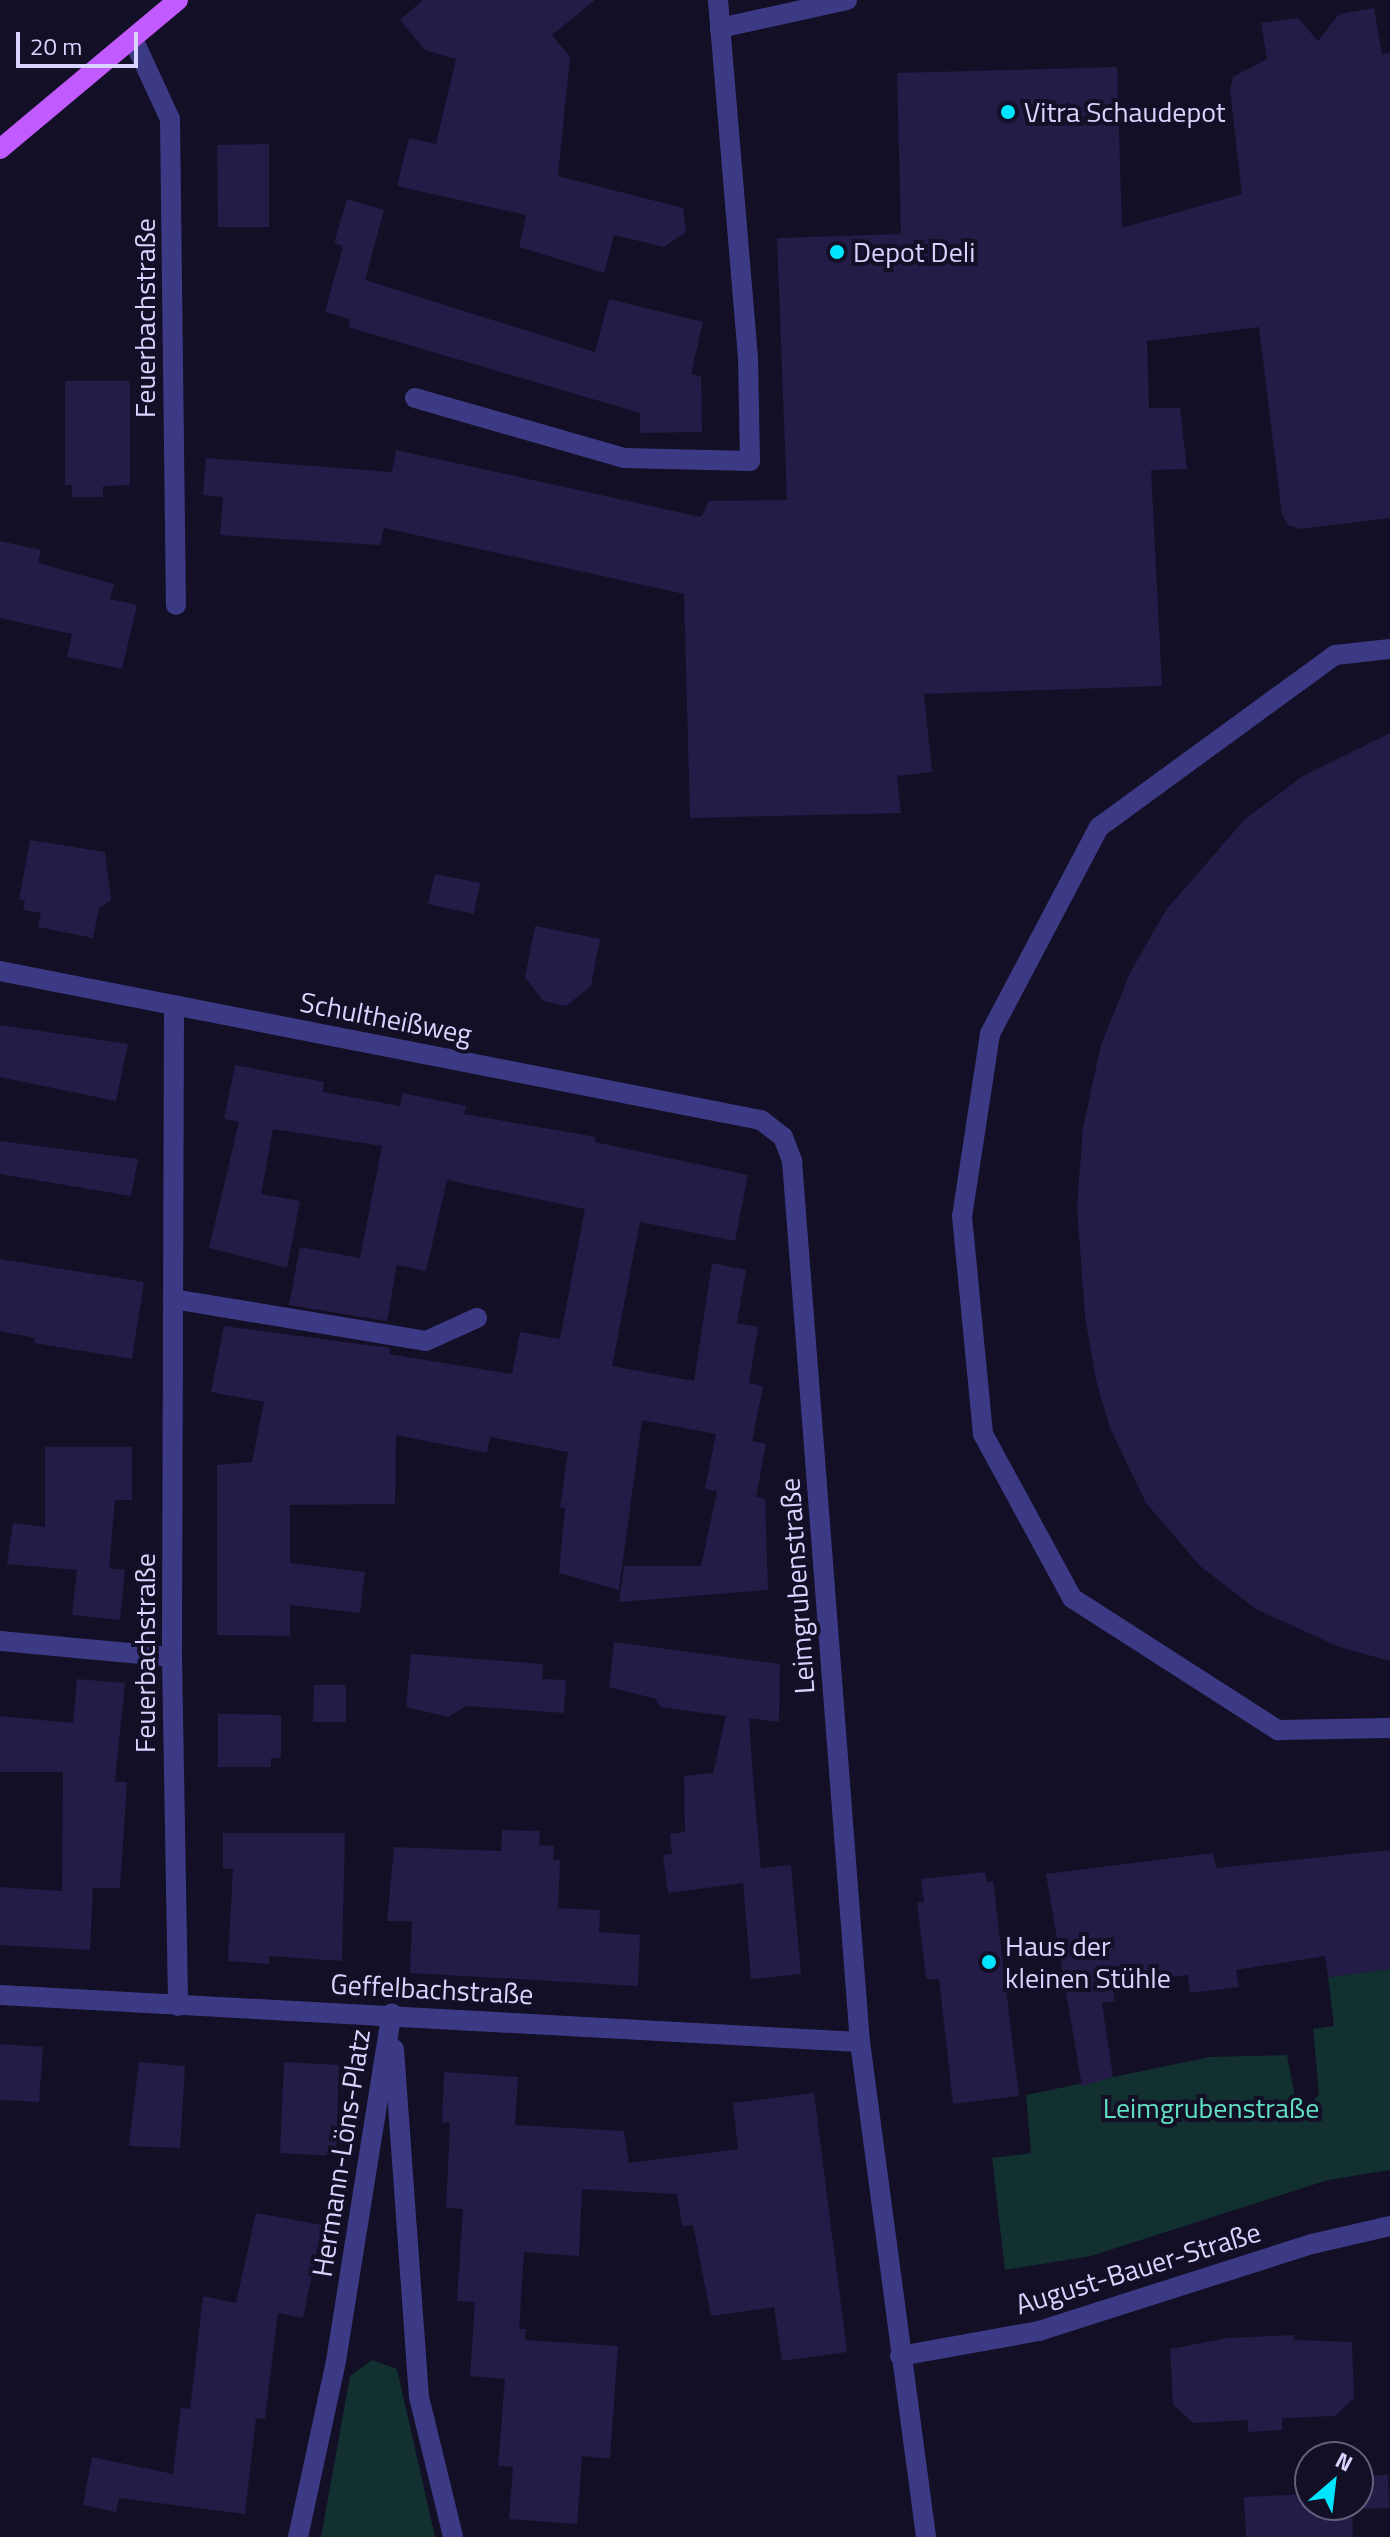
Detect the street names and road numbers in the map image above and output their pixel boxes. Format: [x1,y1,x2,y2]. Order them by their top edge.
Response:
street label: Feuerbachstraße [128,218,162,418]
street label: Schultheißweg [297,985,475,1051]
street label: Leimgrubenstraße [773,1477,821,1695]
street label: Feuerbachstraße [128,1553,162,1753]
street label: Geffelbachstraße [330,1967,534,2011]
street label: Hermann-Löns-Platz [305,2027,377,2279]
street label: August-Bauer-Straße [1012,2215,1264,2321]

